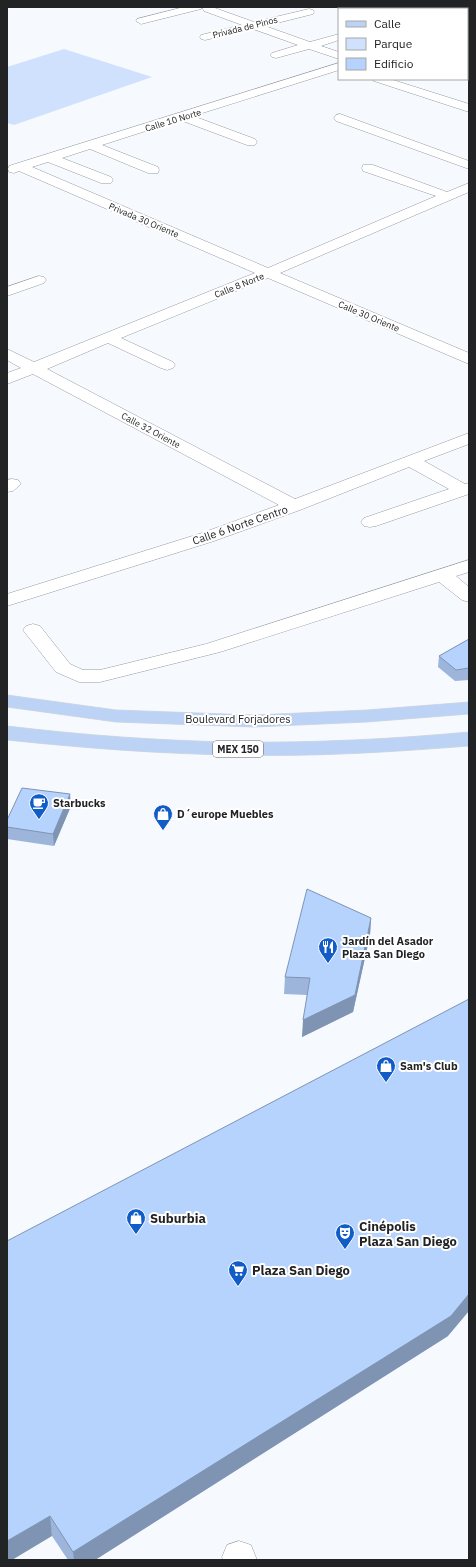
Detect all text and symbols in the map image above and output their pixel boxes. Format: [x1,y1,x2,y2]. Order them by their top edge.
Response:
legend [338,8,468,80]
street label: Privada de Pinos [211,14,279,40]
text: Calle [374,16,401,31]
text: Parque [374,36,413,51]
text: Edificio [374,56,414,71]
street label: Calle 10 Norte [144,106,202,134]
street label: Privada 30 Oriente [107,200,181,240]
street label: Calle 8 Norte [213,270,266,300]
street label: Calle 30 Oriente [337,298,401,334]
street label: Calle 32 Oriente [120,410,182,450]
street label: Calle 6 Norte Centro [190,502,290,548]
street label: Boulevard Forjadores [185,712,291,726]
road number: MEX 150 [213,741,263,757]
cafe icon: Starbucks [28,792,50,820]
place label: Starbucks [53,796,106,810]
shop icon: D´europe Muebles [152,803,174,831]
place label: D´europe Muebles [177,807,274,821]
place label: Jardín del Asador Plaza San Diego [342,934,434,961]
restaurant icon: Jardín del Asador Plaza San Diego [317,936,339,964]
shop icon: Sam's Club [375,1055,397,1083]
place label: Sam's Club [400,1059,458,1073]
shop icon: Suburbia [125,1207,147,1235]
place label: Suburbia [150,1210,206,1227]
place label: Cinépolis Plaza San Diego [359,1218,457,1250]
theatre icon: Cinépolis Plaza San Diego [334,1222,356,1250]
supermarket icon: Plaza San Diego [227,1259,249,1287]
place label: Plaza San Diego [252,1262,350,1279]

